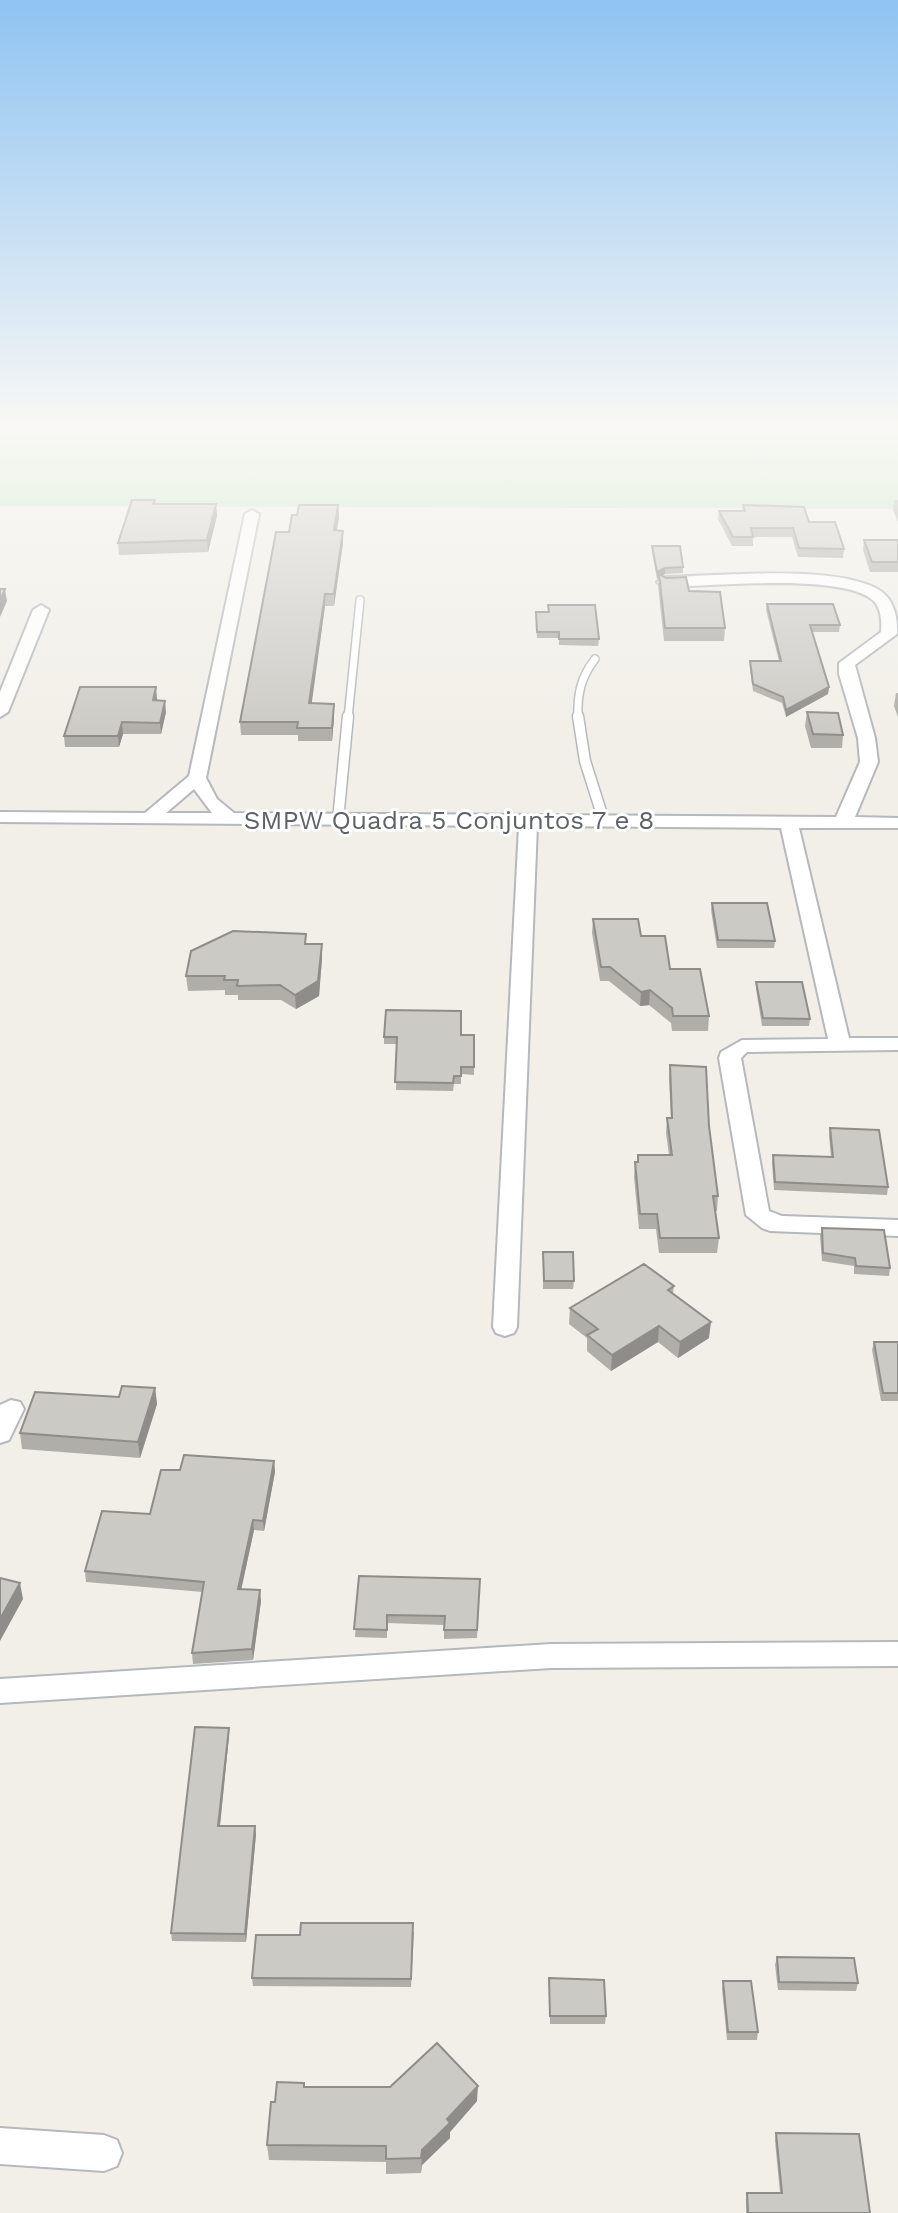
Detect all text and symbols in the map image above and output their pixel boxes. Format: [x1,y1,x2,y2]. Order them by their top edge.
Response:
street label: SMPW Quadra 5 Conjuntos 7 e 8 [244,805,654,835]

